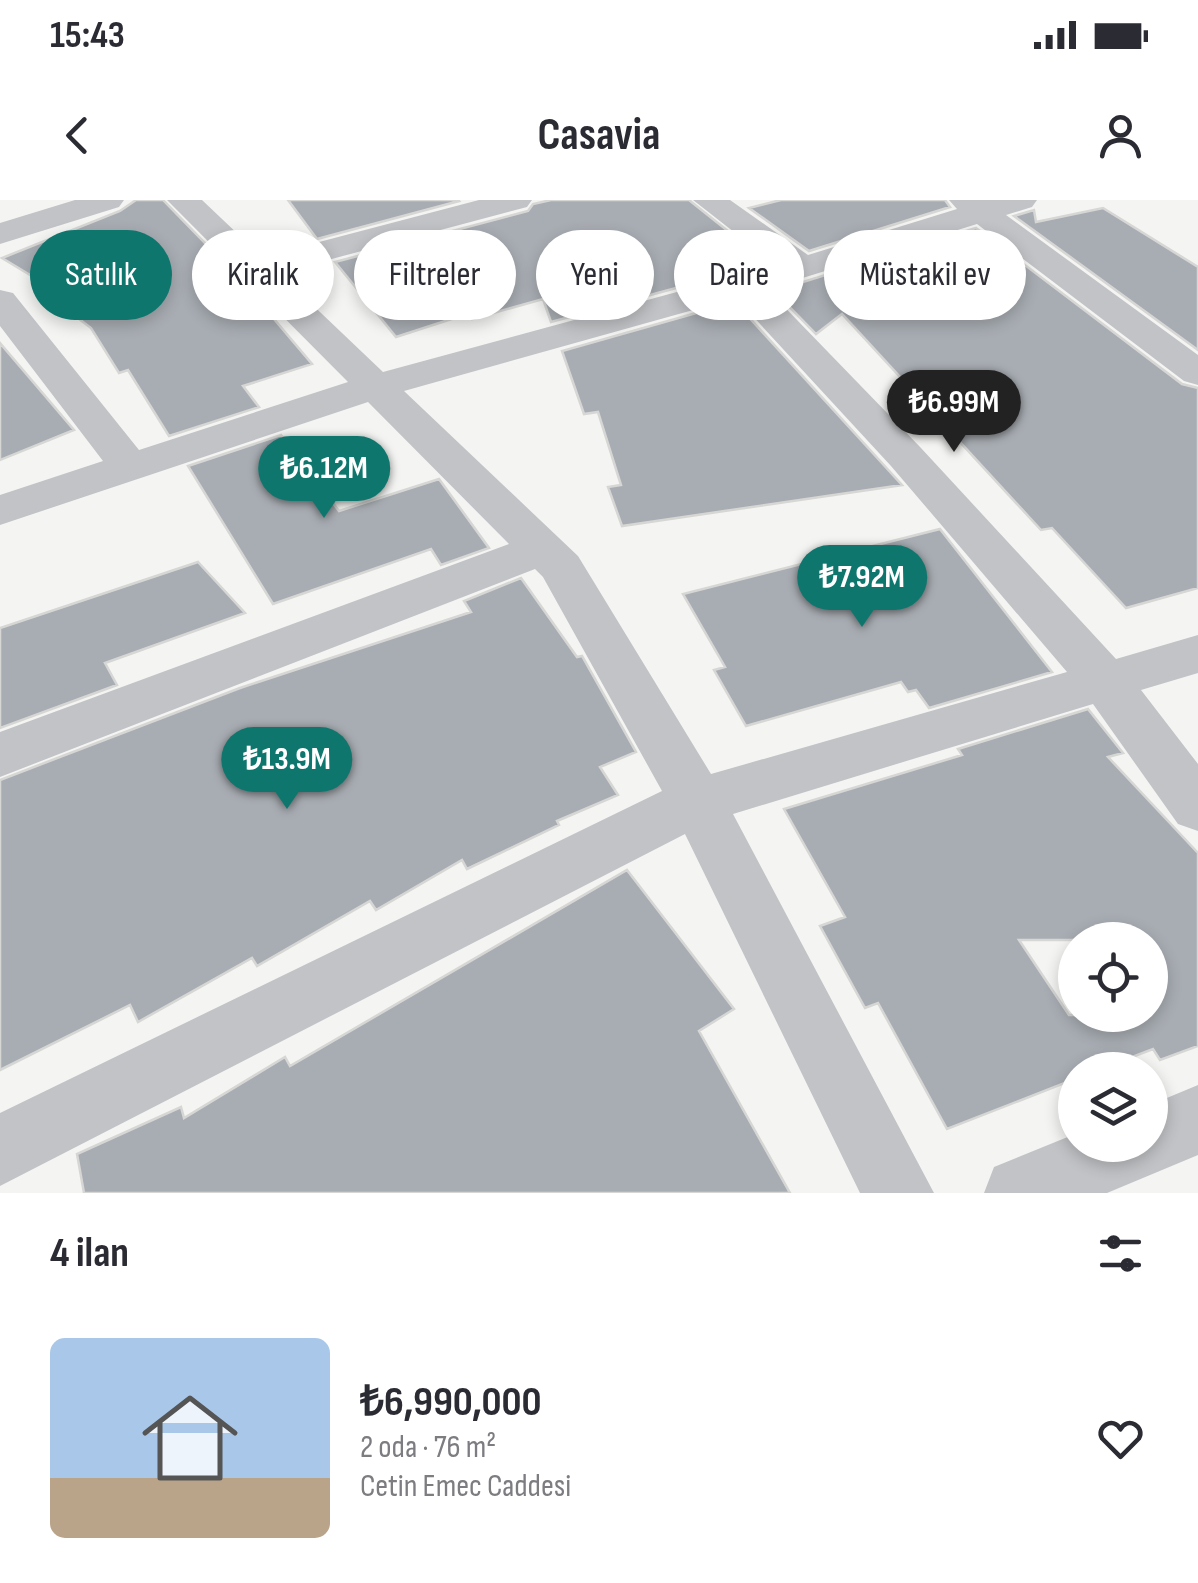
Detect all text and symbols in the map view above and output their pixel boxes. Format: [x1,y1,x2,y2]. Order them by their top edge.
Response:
text: 15:43 [50,13,125,58]
icon: back [50,108,105,163]
text: Casavia [538,108,660,163]
icon: person [1093,108,1148,163]
chip: Satılık [30,230,172,320]
chip: Kiralık [192,230,334,320]
chip: Filtreler [354,230,516,320]
chip: Yeni [536,230,654,320]
chip: Daire [674,230,804,320]
chip: Müstakil ev [824,230,1026,320]
pin: ₺6.99M [873,370,1035,455]
text: ₺6.99M [909,383,999,422]
pin: ₺6.12M [243,436,405,521]
text: ₺6.12M [280,449,368,488]
pin: ₺7.92M [781,545,943,630]
text: ₺7.92M [819,558,905,597]
pin: ₺13.9M [206,727,368,812]
text: ₺13.9M [243,740,331,779]
map controls [1058,922,1168,1162]
button: locate [1058,922,1168,1032]
button: layers [1058,1052,1168,1162]
icon: filters [1093,1226,1148,1281]
text: 4 ilan [50,1228,129,1279]
text: ₺6,990,000 [360,1377,541,1428]
icon: home [130,1378,250,1498]
icon: heart [1093,1411,1148,1466]
text: 2 oda · 76 m² [360,1428,496,1467]
text: Cetin Emec Caddesi [360,1467,571,1506]

